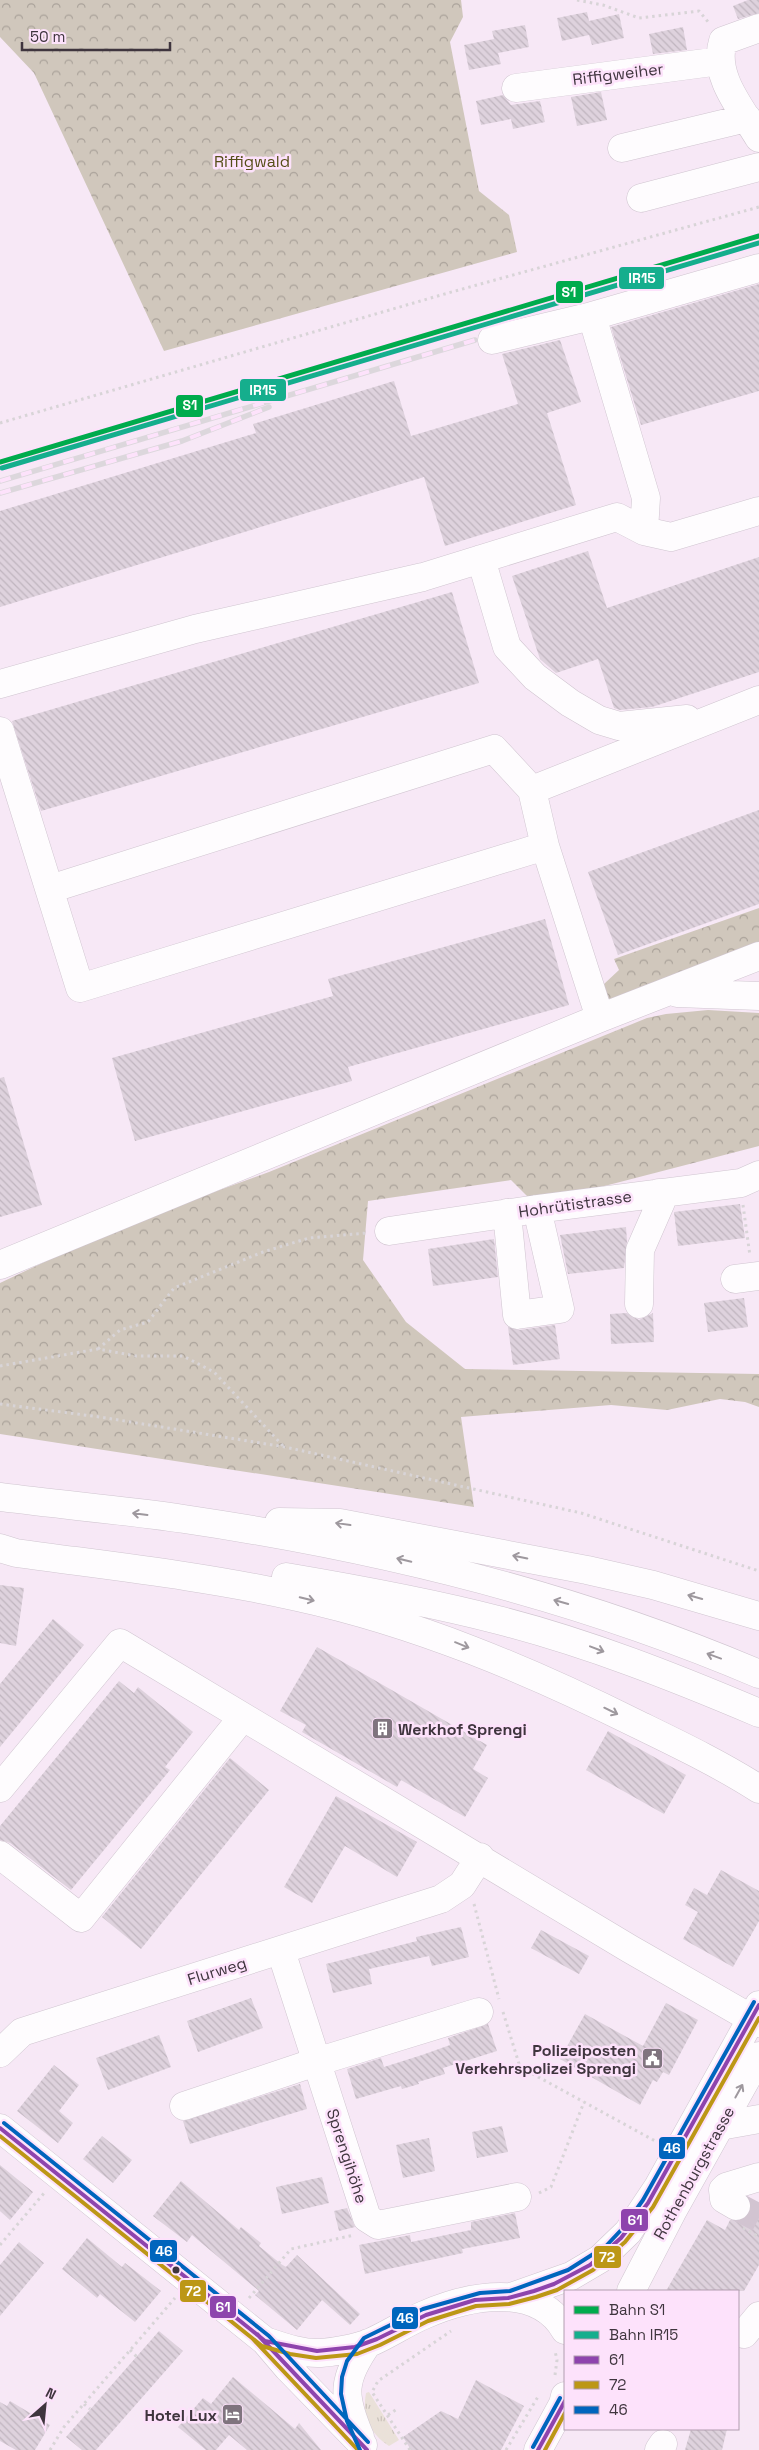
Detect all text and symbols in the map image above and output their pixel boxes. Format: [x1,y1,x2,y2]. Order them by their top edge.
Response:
scale bar [22,20,170,52]
text: 50 m [30,27,65,46]
street label: Riffigweiher [571,58,665,90]
park label: Riffigwald [214,151,290,172]
line badge: IR15 [618,266,665,290]
text: IR15 [628,269,656,287]
line badge: S1 [555,280,584,304]
text: S1 [562,283,576,301]
line badge: IR15 [239,378,287,402]
text: IR15 [249,381,277,399]
line badge: S1 [175,394,204,418]
text: S1 [183,396,197,414]
street label: Hohrütistrasse [517,1186,633,1222]
one-way arrow [133,1509,149,1519]
one-way arrow [336,1519,352,1529]
one-way arrow [513,1552,529,1561]
one-way arrow [396,1555,412,1564]
one-way arrow [688,1592,704,1602]
one-way arrow [298,1595,314,1604]
one-way arrow [553,1596,569,1606]
one-way arrow [454,1641,470,1650]
one-way arrow [590,1646,605,1655]
one-way arrow [707,1651,722,1660]
one-way arrow [603,1707,618,1716]
building icon: Werkhof Sprengi [370,1717,394,1741]
place label: Werkhof Sprengi [398,1719,527,1740]
street label: Flurweg [185,1952,249,1990]
place label: Polizeiposten Verkehrspolizei Sprengi [455,2040,636,2079]
public building icon: Polizeiposten Verkehrspolizei Sprengi [640,2047,664,2071]
one-way arrow [735,2084,745,2099]
street label: Rothenburgstrasse [649,2103,739,2243]
street label: Sprengihöhe [322,2106,372,2206]
line badge: 46 [658,2136,686,2160]
text: 46 [663,2139,681,2157]
line badge: 61 [620,2208,649,2232]
text: 61 [628,2211,642,2229]
line badge: 46 [149,2239,178,2263]
text: 46 [155,2242,173,2260]
line badge: 72 [593,2245,622,2269]
text: 72 [599,2248,615,2266]
unlabelled marker [171,2265,181,2275]
line badge: 72 [179,2279,207,2303]
text: 72 [185,2282,201,2300]
legend [564,2290,739,2430]
line badge: 61 [209,2295,237,2319]
text: 61 [216,2298,230,2316]
text: Bahn S1 [609,2300,665,2319]
line badge: 46 [391,2306,419,2330]
text: 46 [396,2309,414,2327]
text: Bahn IR15 [609,2325,678,2344]
text: 61 [609,2350,624,2369]
text: 72 [609,2375,626,2394]
north arrow [20,2380,70,2430]
text: N [43,2383,59,2404]
text: 46 [609,2400,628,2419]
hotel icon: Hotel Lux [221,2403,245,2427]
place label: Hotel Lux [144,2405,218,2426]

